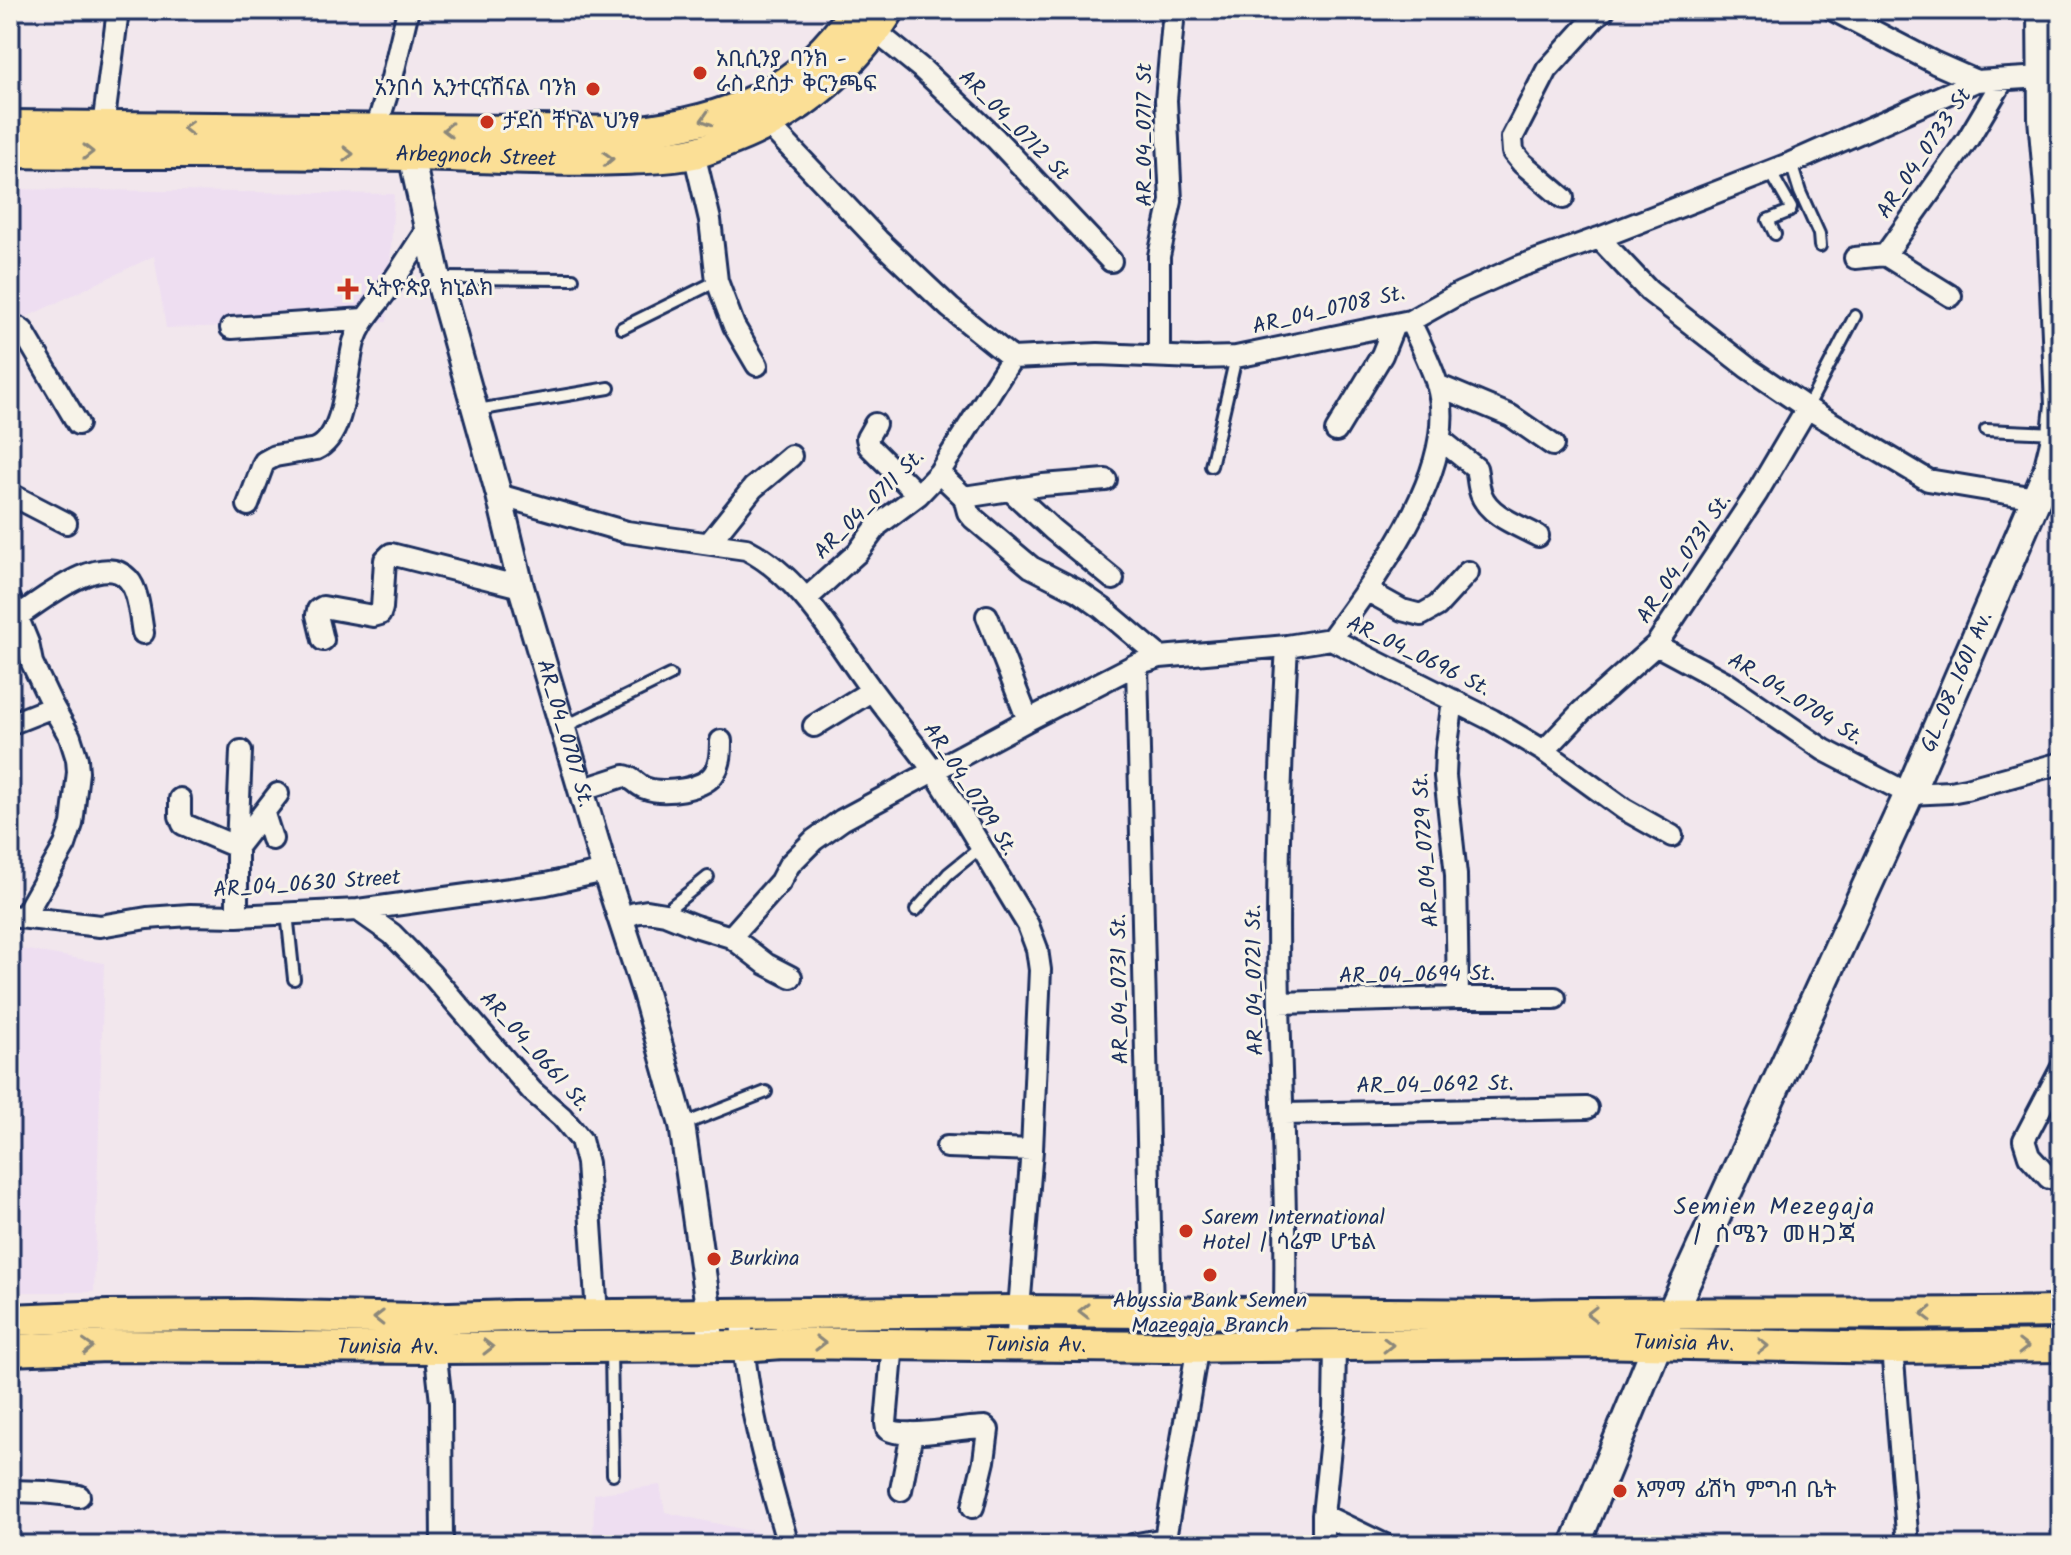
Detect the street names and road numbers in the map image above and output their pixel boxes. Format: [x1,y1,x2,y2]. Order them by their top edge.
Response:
street label: AR_04_0712 St [949,62,1077,190]
street label: AR_04_0717 St [1128,63,1163,207]
street label: AR_04_0733 St [1868,81,1982,227]
street label: Arbegnoch Street [395,137,557,177]
street label: AR_04_0708 St. [1249,276,1409,346]
street label: AR_04_0711 St. [806,441,934,569]
street label: AR_04_0731 St. [1628,487,1742,631]
street label: GL_08_1601 Av. [1911,606,2003,758]
street label: AR_04_0696 St. [1340,607,1496,707]
street label: AR_04_0704 St. [1720,644,1870,756]
street label: AR_04_0707 St. [526,655,603,812]
street label: AR_04_0709 St. [913,716,1025,864]
street label: AR_04_0729 St. [1404,771,1450,929]
street label: AR_04_0630 Street [212,861,402,909]
street label: AR_04_0721 St. [1237,904,1275,1056]
street label: AR_04_0731 St. [1102,913,1140,1065]
street label: AR_04_0694 St. [1338,957,1496,995]
street label: AR_04_0661 St. [470,984,598,1120]
street label: AR_04_0692 St. [1356,1067,1514,1105]
street label: Tunisia Av. [1633,1325,1735,1362]
street label: Tunisia Av. [985,1328,1086,1364]
street label: Tunisia Av. [337,1330,439,1366]

